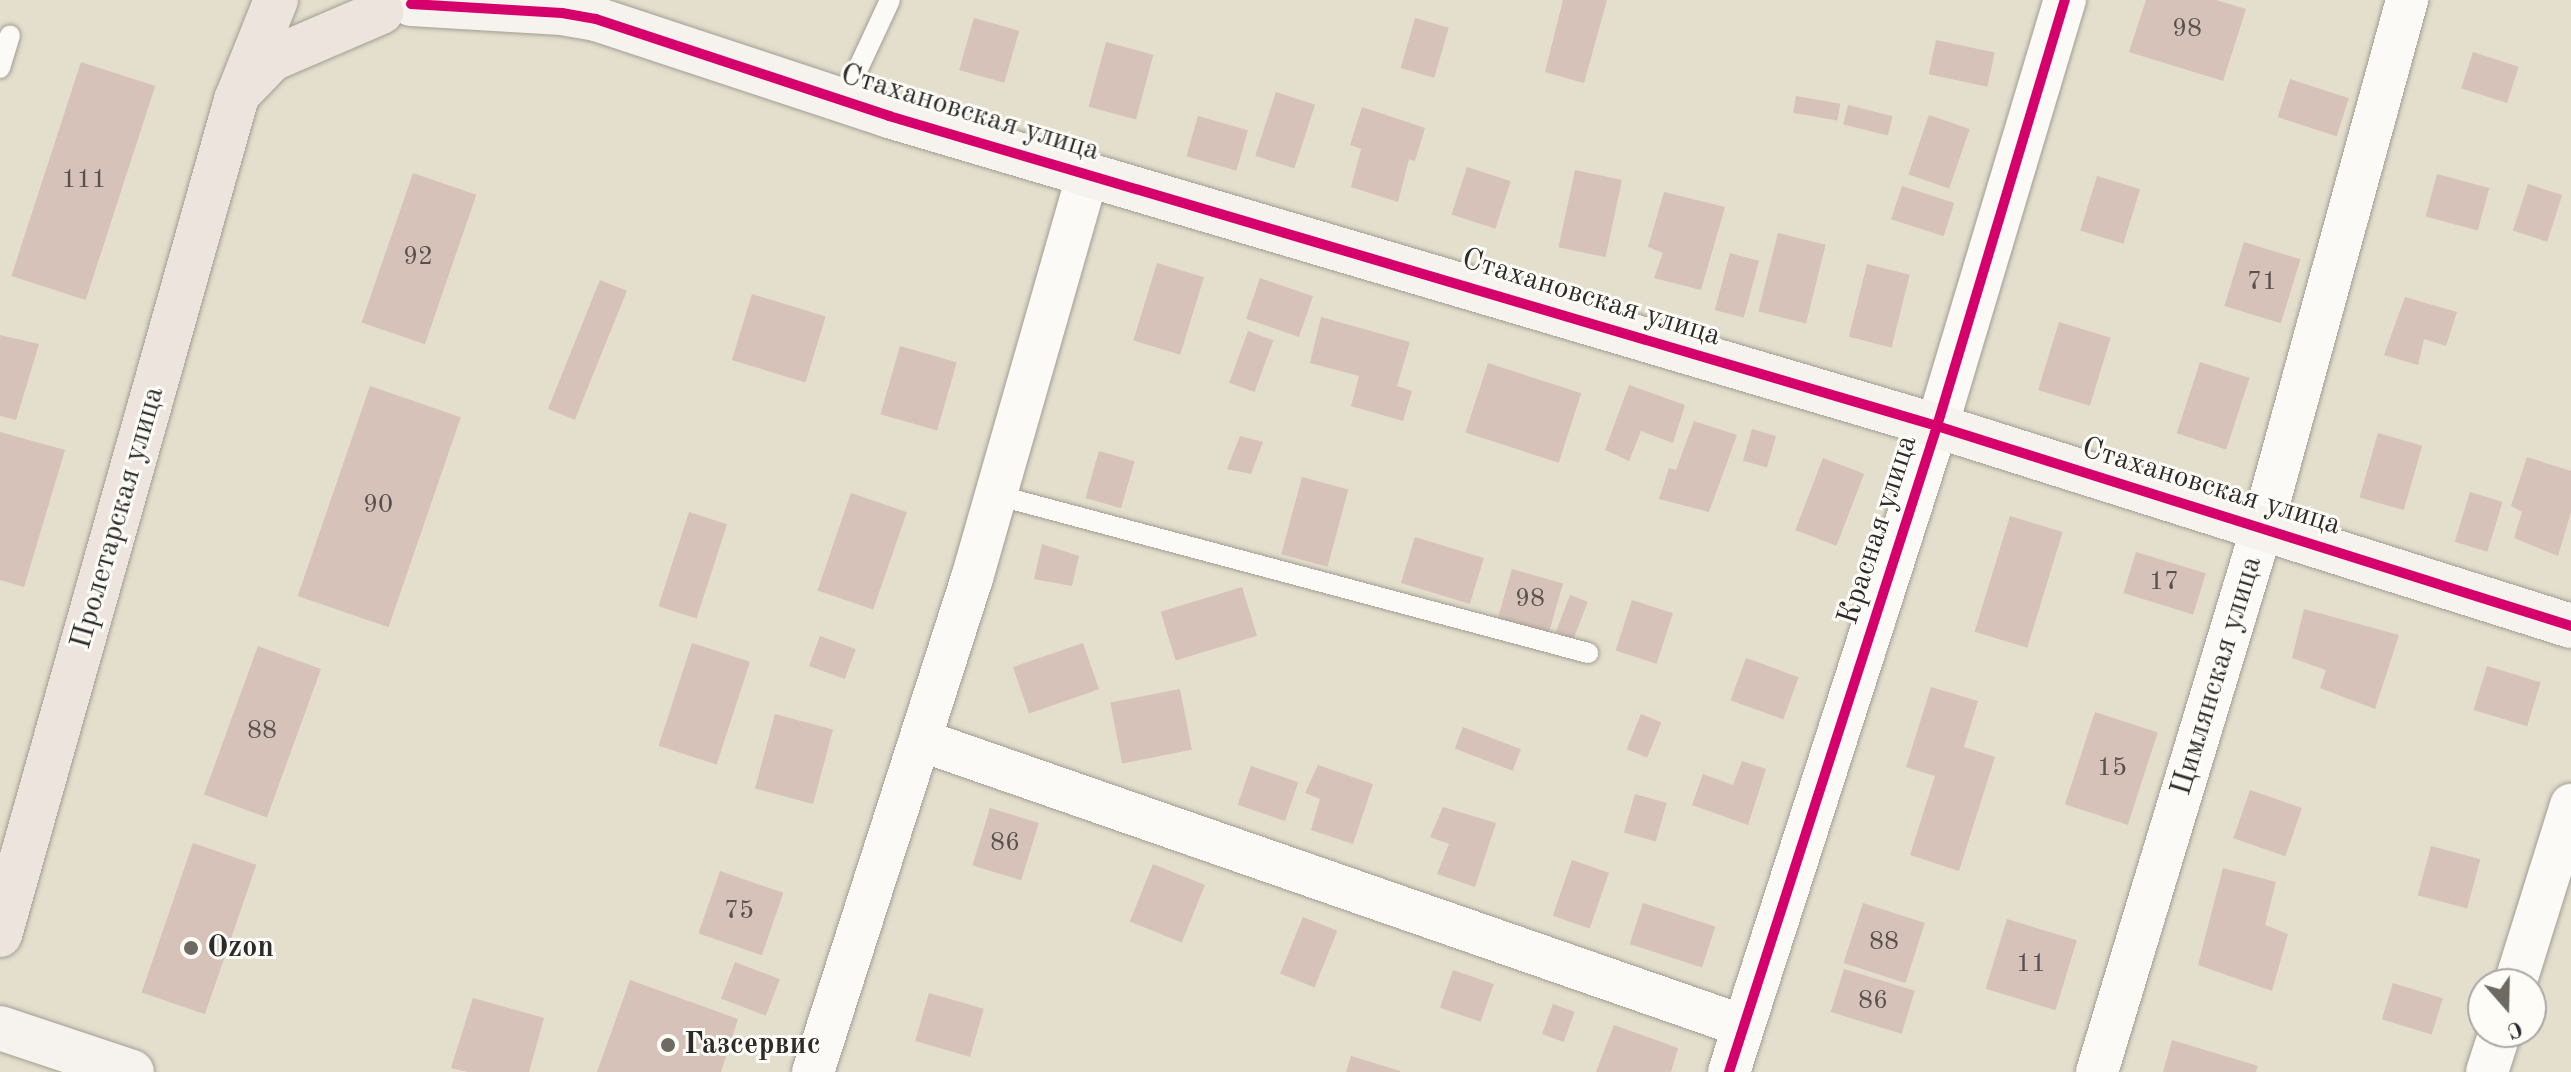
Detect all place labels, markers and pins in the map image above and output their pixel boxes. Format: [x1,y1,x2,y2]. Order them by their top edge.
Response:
place label: Ozon [207,930,274,966]
marker: Ozon [182,939,200,957]
place label: Газсервис [684,1027,821,1063]
marker: Газсервис [659,1036,677,1054]

